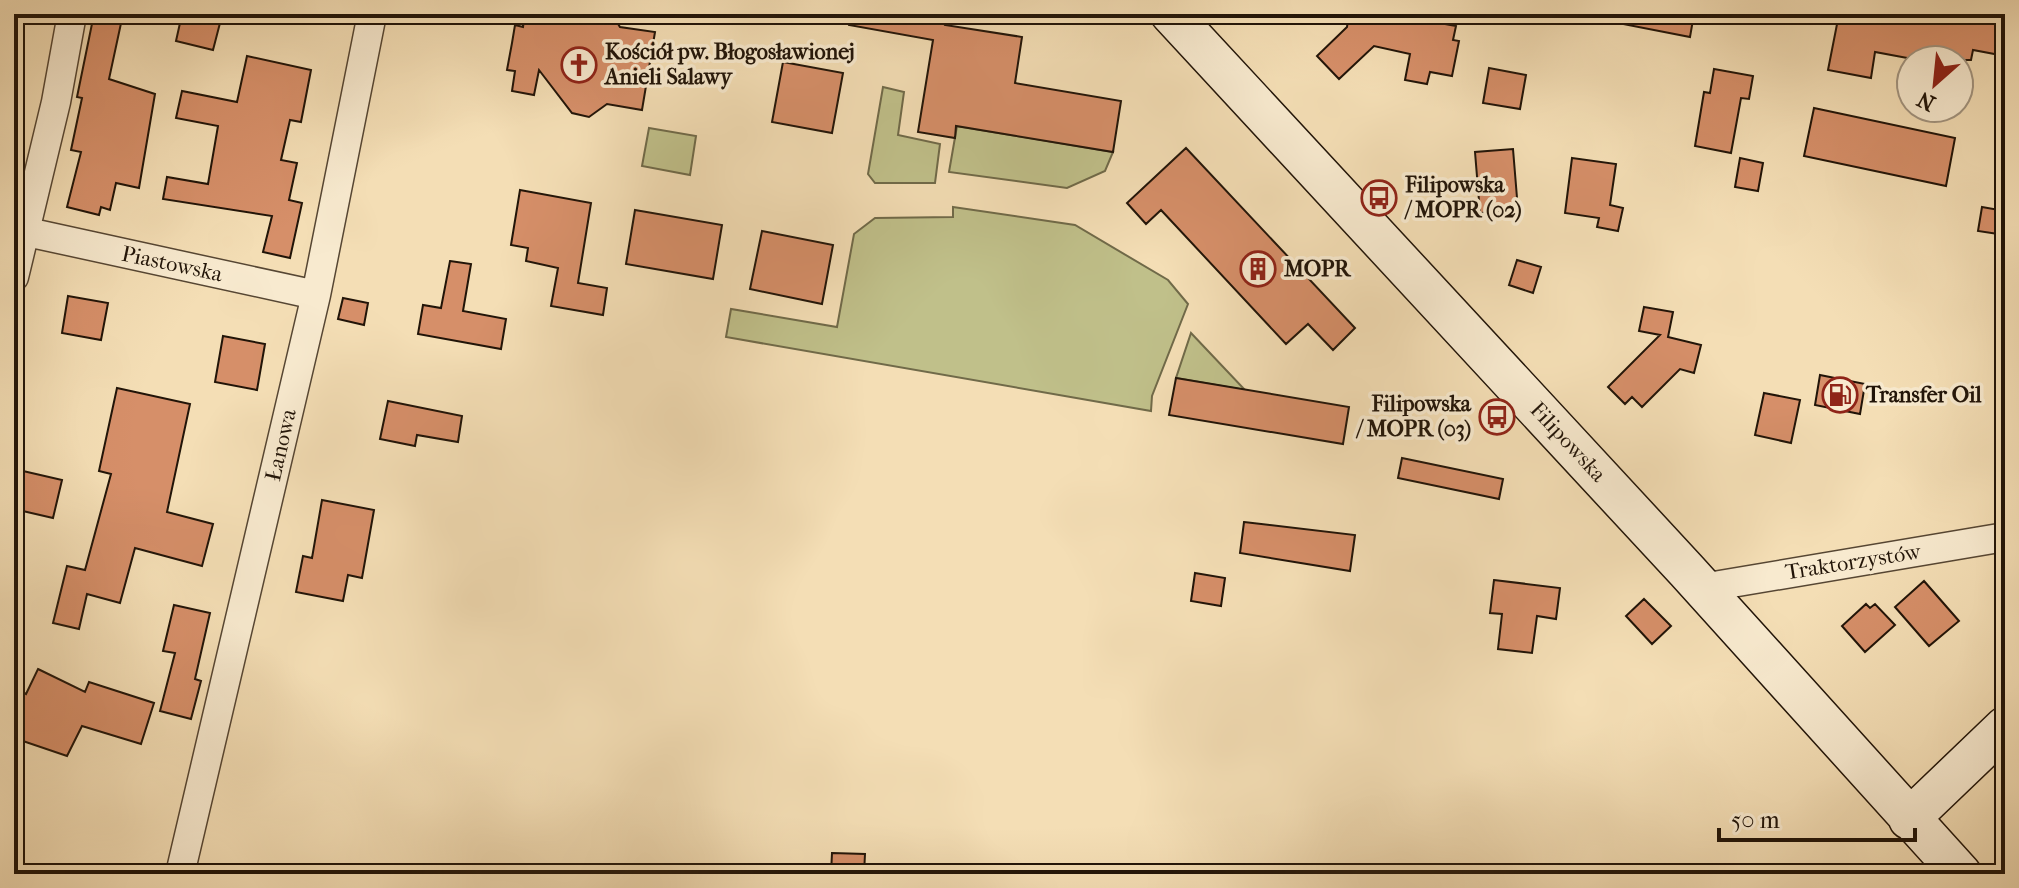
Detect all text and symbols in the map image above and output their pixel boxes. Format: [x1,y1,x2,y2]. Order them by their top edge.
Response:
place label: Kościół pw. Błogosławionej Anieli Salawy [603,39,855,90]
north arrow [1895,44,1975,124]
church icon: Kościół pw. Błogosławionej Anieli Salawy [560,46,598,84]
text: N [1913,85,1940,116]
place label: Filipowska / MOPR (02) [1404,172,1522,223]
bus stop icon: Filipowska / MOPR (02) [1360,179,1398,217]
street label: Piastowska [119,241,226,288]
building icon: MOPR [1239,250,1277,288]
place label: MOPR [1283,256,1352,282]
fuel station icon: Transfer Oil [1821,376,1859,414]
place label: Transfer Oil [1865,382,1983,408]
place label: Filipowska / MOPR (03) [1356,391,1472,442]
street label: Filipowska [1525,397,1612,488]
bus stop icon: Filipowska / MOPR (03) [1478,398,1516,436]
street label: Łanowa [260,406,302,484]
street label: Traktorzystów [1783,538,1923,586]
scale bar [1719,792,1915,842]
text: 50 m [1731,806,1780,834]

